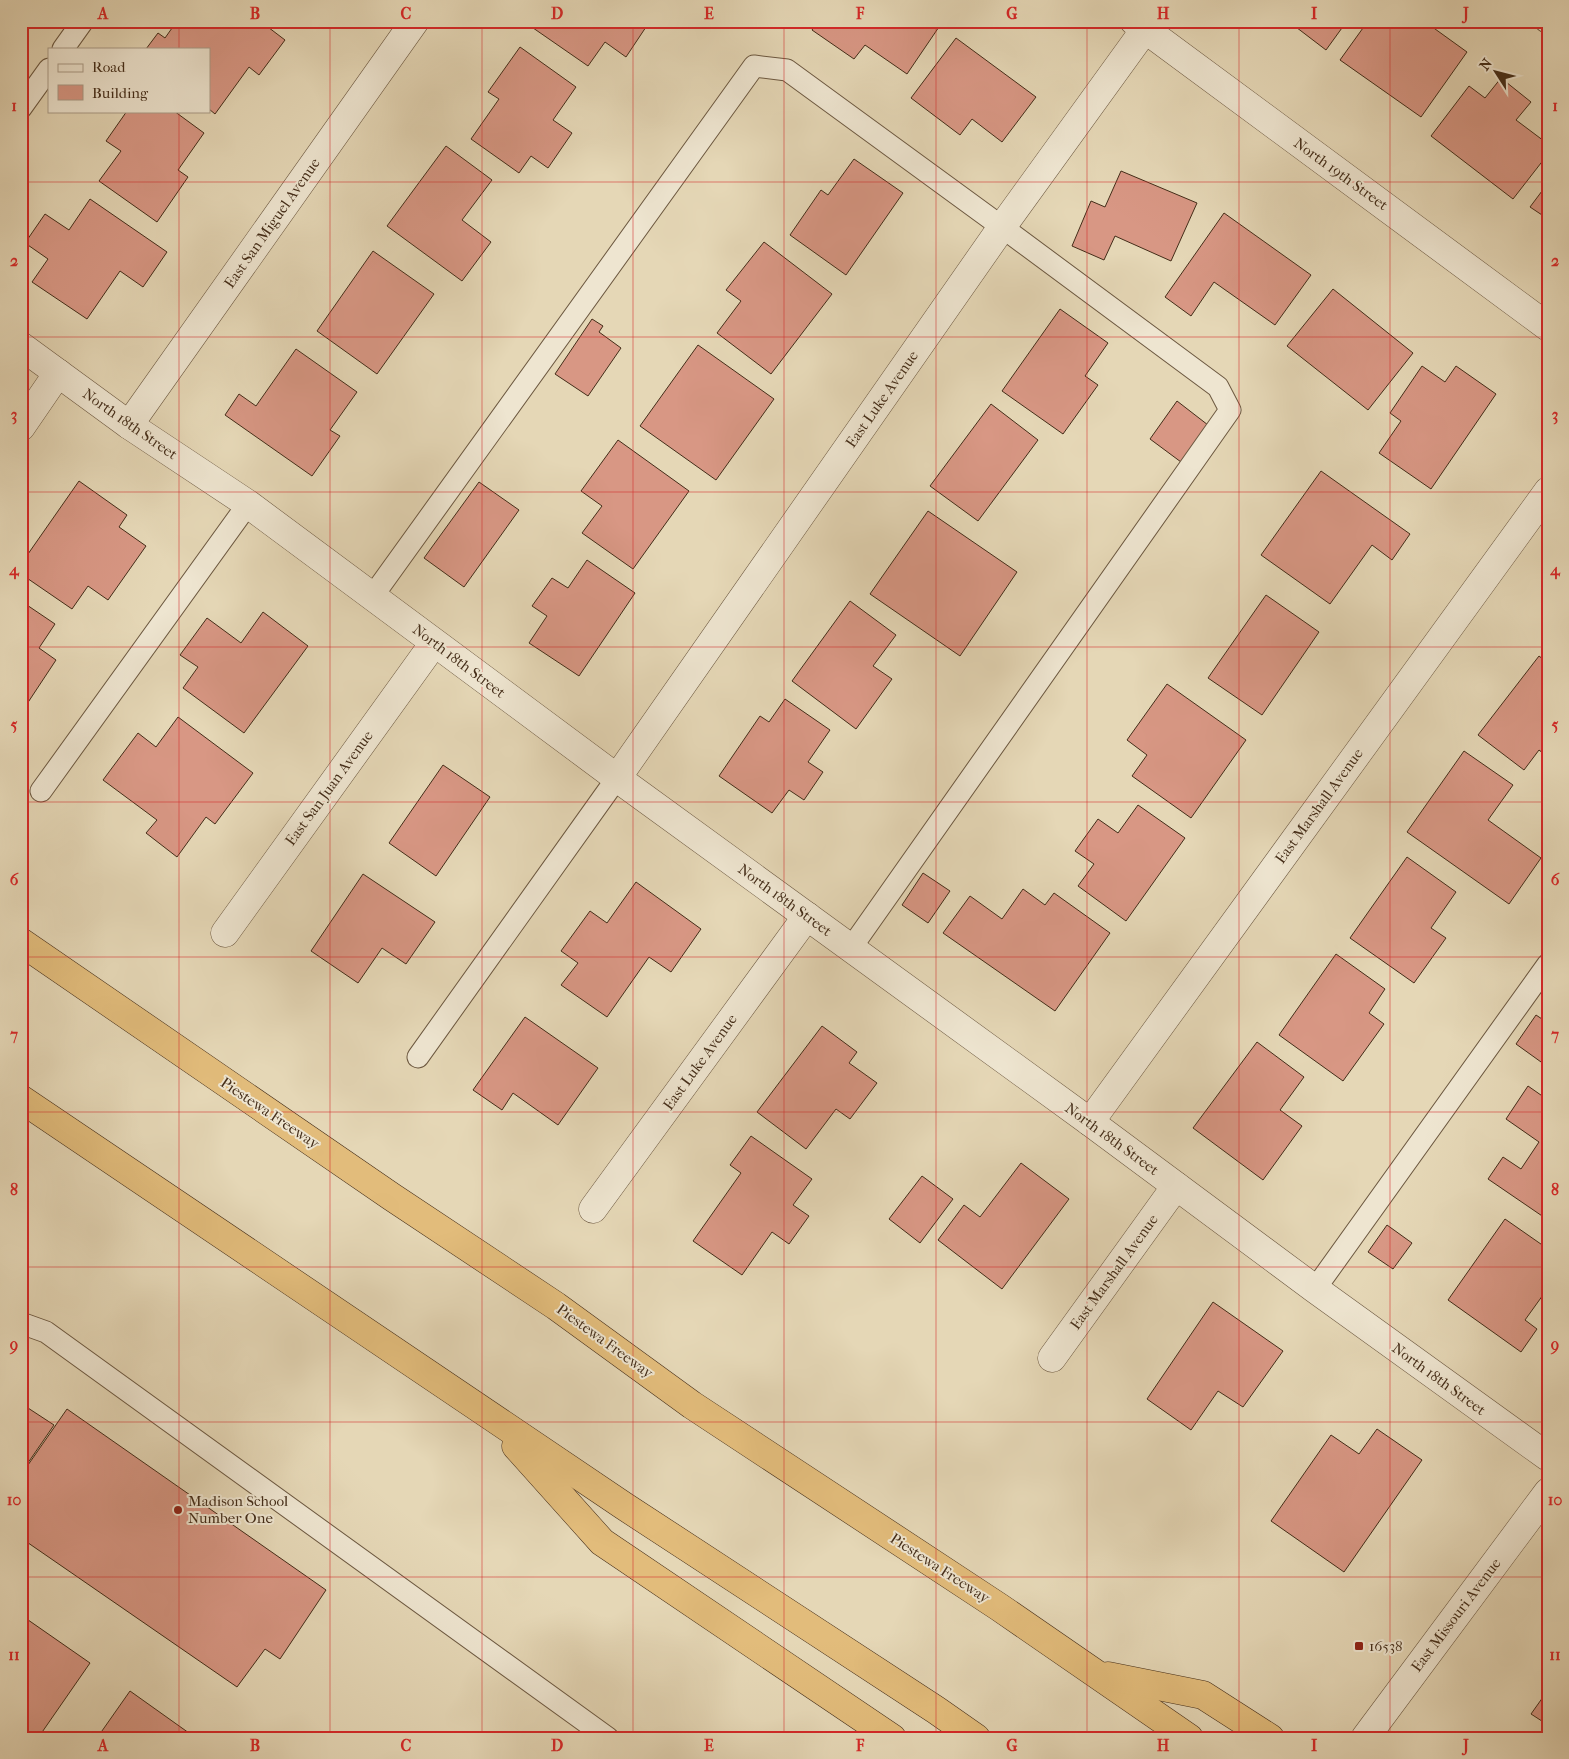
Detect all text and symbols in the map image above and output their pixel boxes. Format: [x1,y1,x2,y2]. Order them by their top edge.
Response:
text: A [97,4,109,23]
text: B [250,4,260,23]
text: C [401,4,412,23]
text: D [551,4,563,23]
text: E [704,4,714,23]
text: F [855,4,865,23]
text: G [1006,4,1018,23]
text: H [1157,4,1170,23]
text: I [1311,4,1318,23]
text: J [1461,4,1469,24]
legend [48,48,210,112]
north arrow [1472,48,1522,98]
text: N [1476,55,1496,74]
text: Road [92,58,126,76]
text: Building [92,84,149,102]
text: 1 [11,96,17,115]
text: 1 [1552,96,1558,115]
street label: North 19th Street [1290,134,1392,215]
street label: East San Miguel Avenue [220,154,324,292]
text: 2 [10,251,18,270]
text: 2 [1551,251,1559,270]
street label: East Luke Avenue [842,347,922,451]
street label: North 18th Street [79,385,181,464]
text: 3 [11,405,17,425]
text: 3 [1552,405,1558,425]
text: 4 [8,560,20,580]
text: 4 [1549,560,1561,580]
street label: North 18th Street [409,620,509,702]
text: 5 [11,715,18,734]
text: 5 [1552,715,1559,734]
street label: East San Juan Avenue [281,726,377,849]
street label: East Marshall Avenue [1271,744,1367,867]
street label: North 18th Street [735,860,836,940]
text: 6 [10,870,19,889]
text: 6 [1551,870,1560,889]
street label: East Luke Avenue [659,1010,741,1114]
text: 7 [9,1025,18,1044]
text: 7 [1550,1025,1559,1044]
street label: Piestewa Freeway [217,1073,323,1153]
street label: North 18th Street [1062,1099,1163,1179]
text: 8 [10,1180,18,1199]
text: 8 [1551,1180,1559,1199]
street label: East Marshall Avenue [1066,1210,1162,1333]
street label: Piestewa Freeway [553,1300,658,1383]
text: 9 [9,1335,18,1355]
text: 9 [1550,1335,1559,1355]
street label: North 18th Street [1389,1339,1490,1419]
text: 10 [7,1490,21,1509]
text: 10 [1548,1490,1562,1509]
place label: Madison School Number One [188,1492,288,1527]
marker: Madison School Number One [172,1504,184,1516]
street label: Piestewa Freeway [887,1529,994,1607]
street label: East Missouri Avenue [1407,1554,1505,1675]
place label: 16538 [1369,1637,1403,1655]
marker: 16538 [1353,1640,1365,1652]
text: 11 [8,1645,20,1664]
text: 11 [1549,1645,1561,1664]
text: A [97,1736,109,1755]
text: B [250,1736,260,1755]
text: C [401,1736,412,1755]
text: D [551,1736,563,1755]
text: E [704,1736,714,1755]
text: F [855,1736,865,1755]
text: G [1006,1736,1018,1755]
text: H [1157,1736,1170,1755]
text: I [1311,1736,1318,1755]
text: J [1461,1736,1469,1756]

